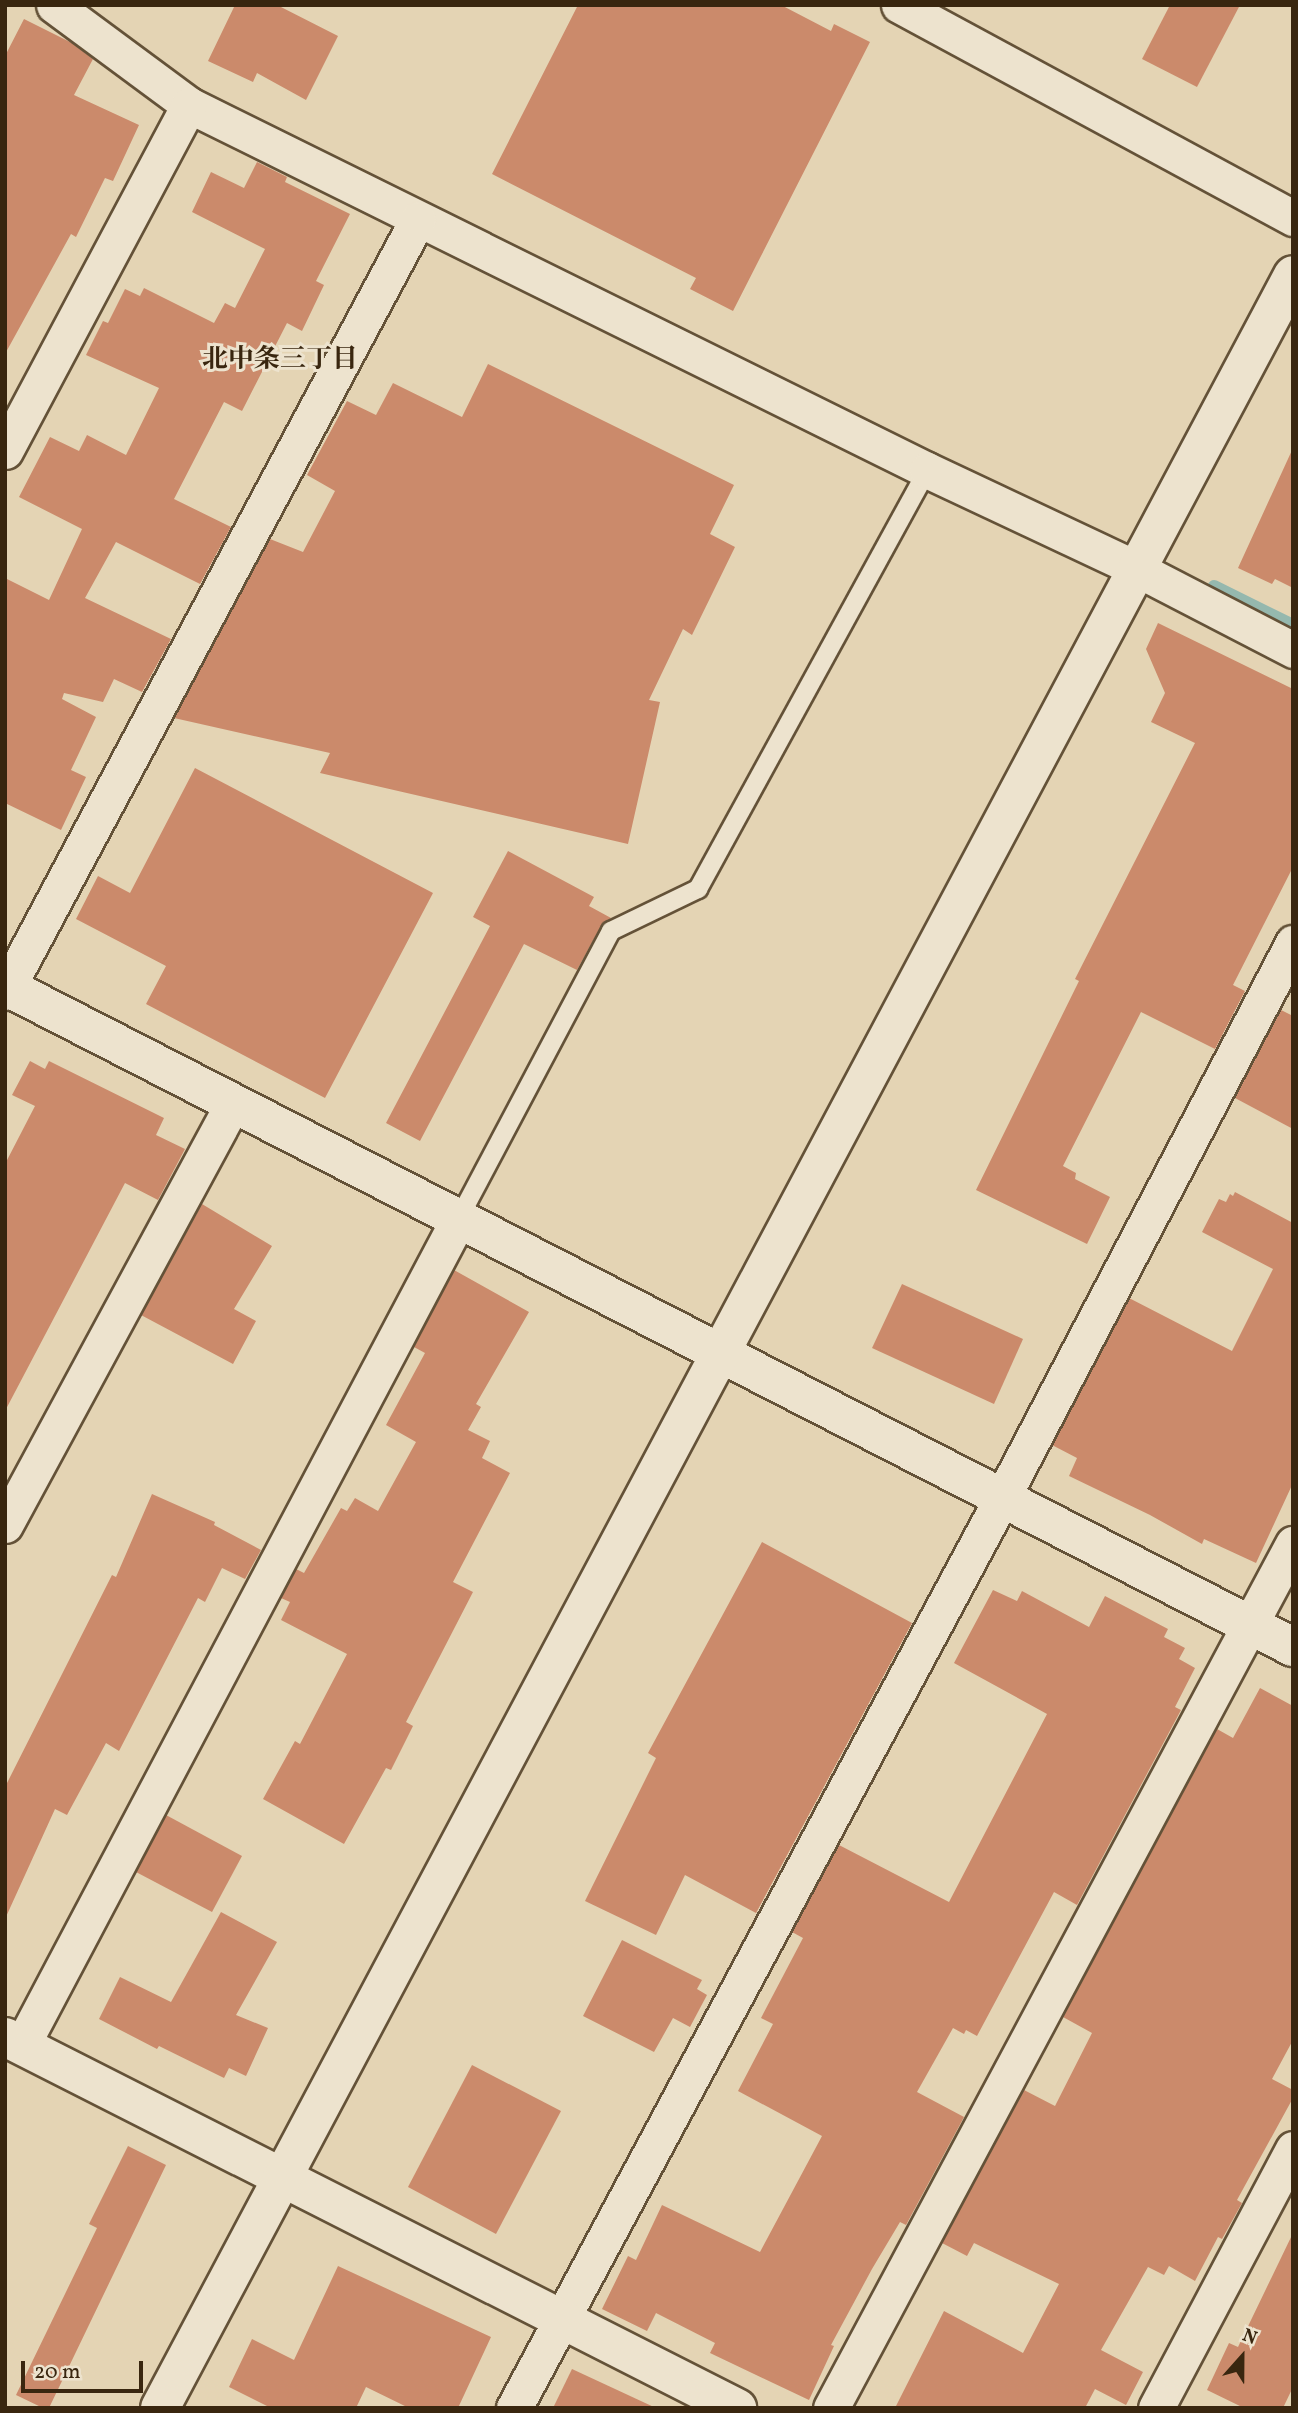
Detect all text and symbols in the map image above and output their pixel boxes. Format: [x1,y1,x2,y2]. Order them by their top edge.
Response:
district label: 北中条三丁目 [202,345,358,377]
north arrow [1207,2322,1277,2392]
text: N [1238,2323,1261,2352]
scale bar [24,2346,147,2390]
text: 20 m [34,2358,80,2387]

